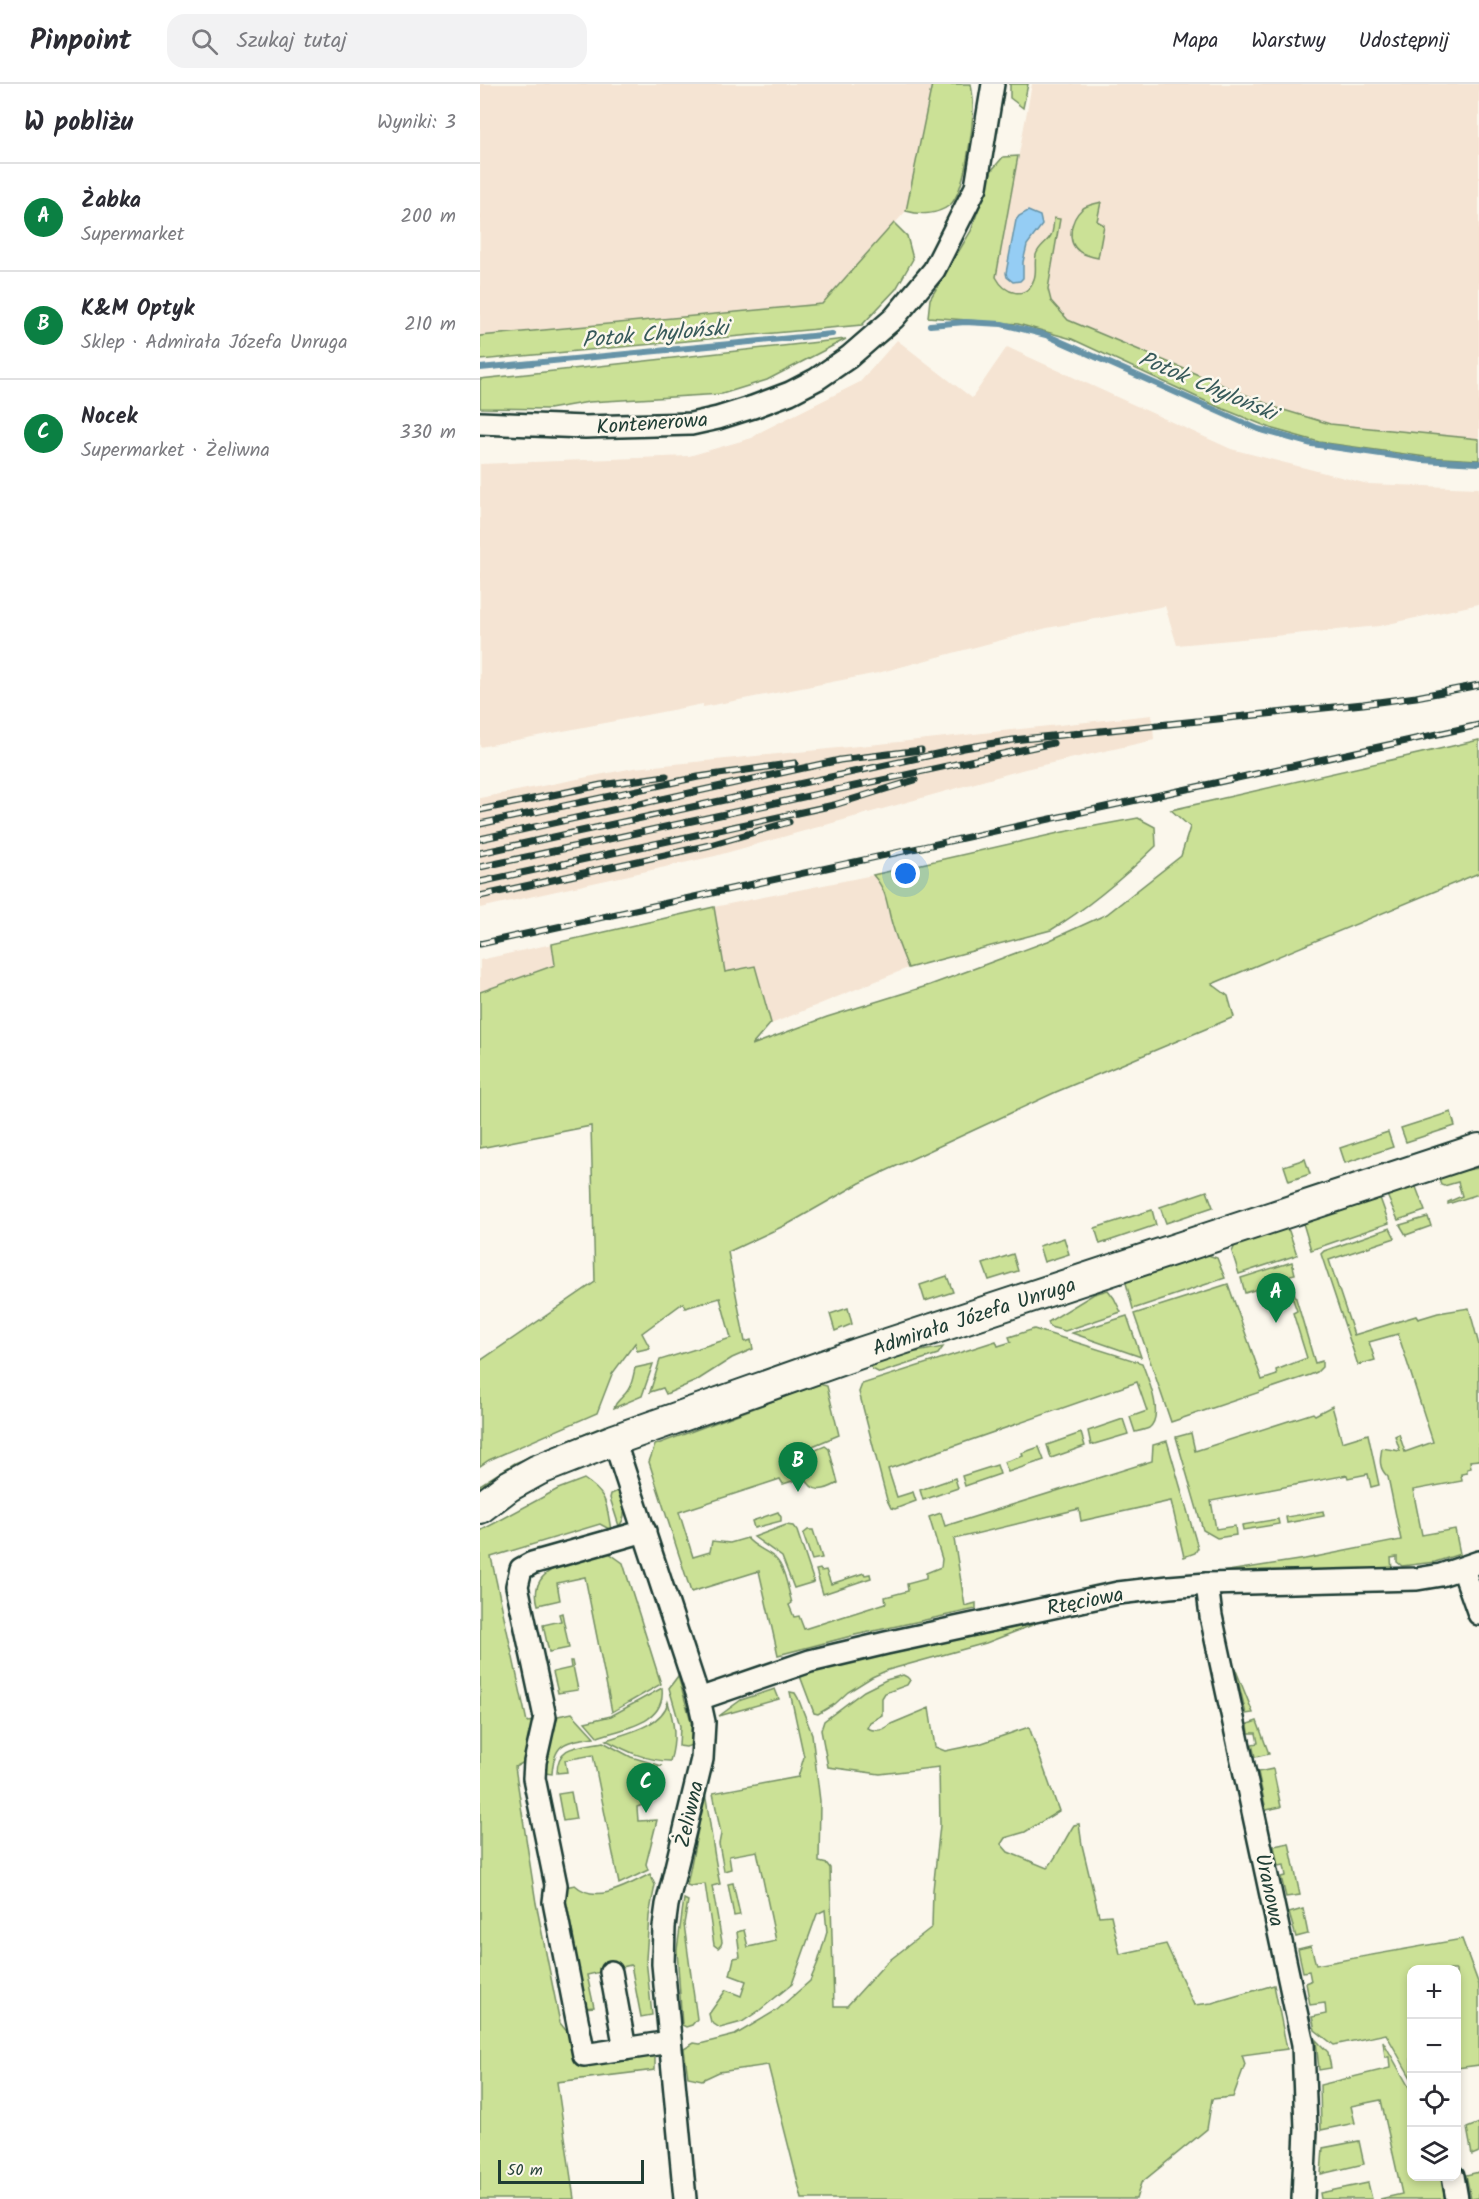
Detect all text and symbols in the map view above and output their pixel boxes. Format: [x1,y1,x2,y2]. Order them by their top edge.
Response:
search box [167,14,587,68]
text: Pinpoint [30,19,131,64]
text: Szukaj tutaj [236,24,347,59]
icon: search [188,25,221,58]
text: Mapa [1172,25,1218,58]
text: Warstwy [1251,25,1326,58]
text: Udostępnij [1359,25,1449,58]
text: W pobliżu [24,102,133,144]
text: Wyniki: 3 [377,107,456,139]
text: Żabka [81,184,141,219]
text: A [37,201,50,233]
text: 200 m [400,201,456,233]
text: Supermarket [81,219,184,251]
text: K&M Optyk [81,292,194,327]
text: B [37,309,50,341]
text: 210 m [404,309,456,341]
water label: Potok Chyloński [581,311,735,359]
text: Sklep · Admirała Józefa Unruga [81,327,348,359]
water label: Potok Chyloński [1133,343,1286,434]
text: Nocek [81,400,137,435]
street label: Kontenerowa [595,404,709,445]
text: C [37,417,50,449]
text: 330 m [399,417,456,449]
text: Supermarket · Żeliwna [81,435,270,467]
your location [891,859,920,888]
street label: Admirała Józefa Unruga [868,1269,1081,1366]
pin: A [1256,1274,1296,1323]
pin: B [778,1442,818,1492]
street label: Rtęciowa [1044,1579,1126,1626]
pin: C [626,1764,666,1813]
street label: Żeliwna [667,1778,714,1851]
street label: Uranowa [1245,1851,1292,1930]
map controls [1407,1965,1461,2181]
button: + [1407,1965,1461,2019]
button: − [1407,2019,1461,2073]
button: locate [1407,2073,1461,2127]
button: layers [1407,2127,1461,2181]
scale bar [498,2157,644,2184]
text: 50 m [507,2158,543,2183]

